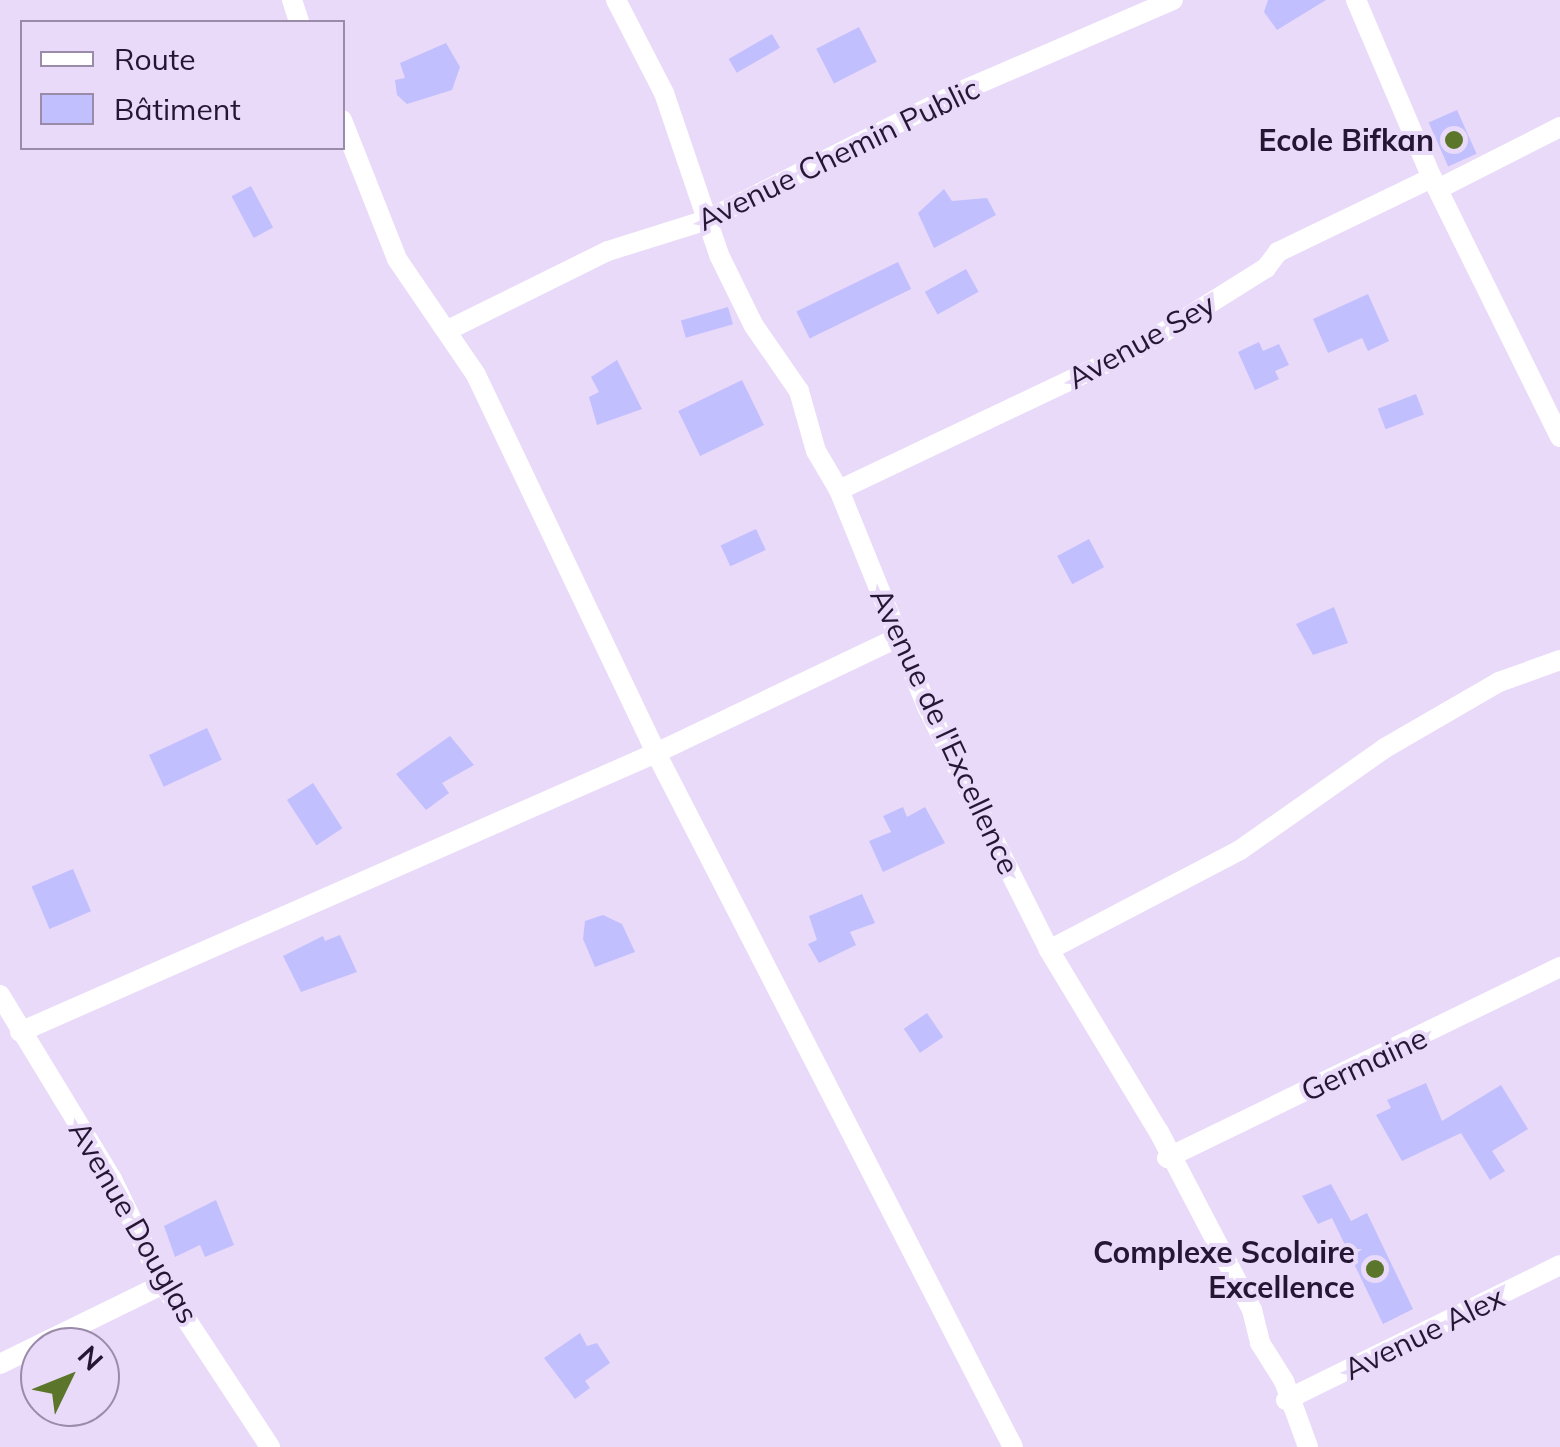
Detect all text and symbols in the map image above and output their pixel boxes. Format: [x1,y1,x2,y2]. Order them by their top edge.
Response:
legend [20,20,345,150]
text: Route [114,40,196,78]
street label: Avenue Chemin Public [691,70,985,238]
text: Bâtiment [114,90,241,128]
place label: Ecole Bifkan [1259,122,1434,158]
marker: Ecole Bifkan [1443,129,1465,151]
street label: Avenue Sey [1061,286,1221,396]
street label: Avenue de l'Excellence [863,582,1027,880]
street label: Germaine [1295,1019,1433,1109]
street label: Avenue Douglas [62,1115,206,1329]
place label: Complexe Scolaire Excellence [1093,1234,1355,1304]
marker: Complexe Scolaire Excellence [1364,1258,1386,1280]
street label: Avenue Alex [1338,1279,1510,1387]
north arrow [20,1327,120,1427]
text: N [71,1338,111,1377]

